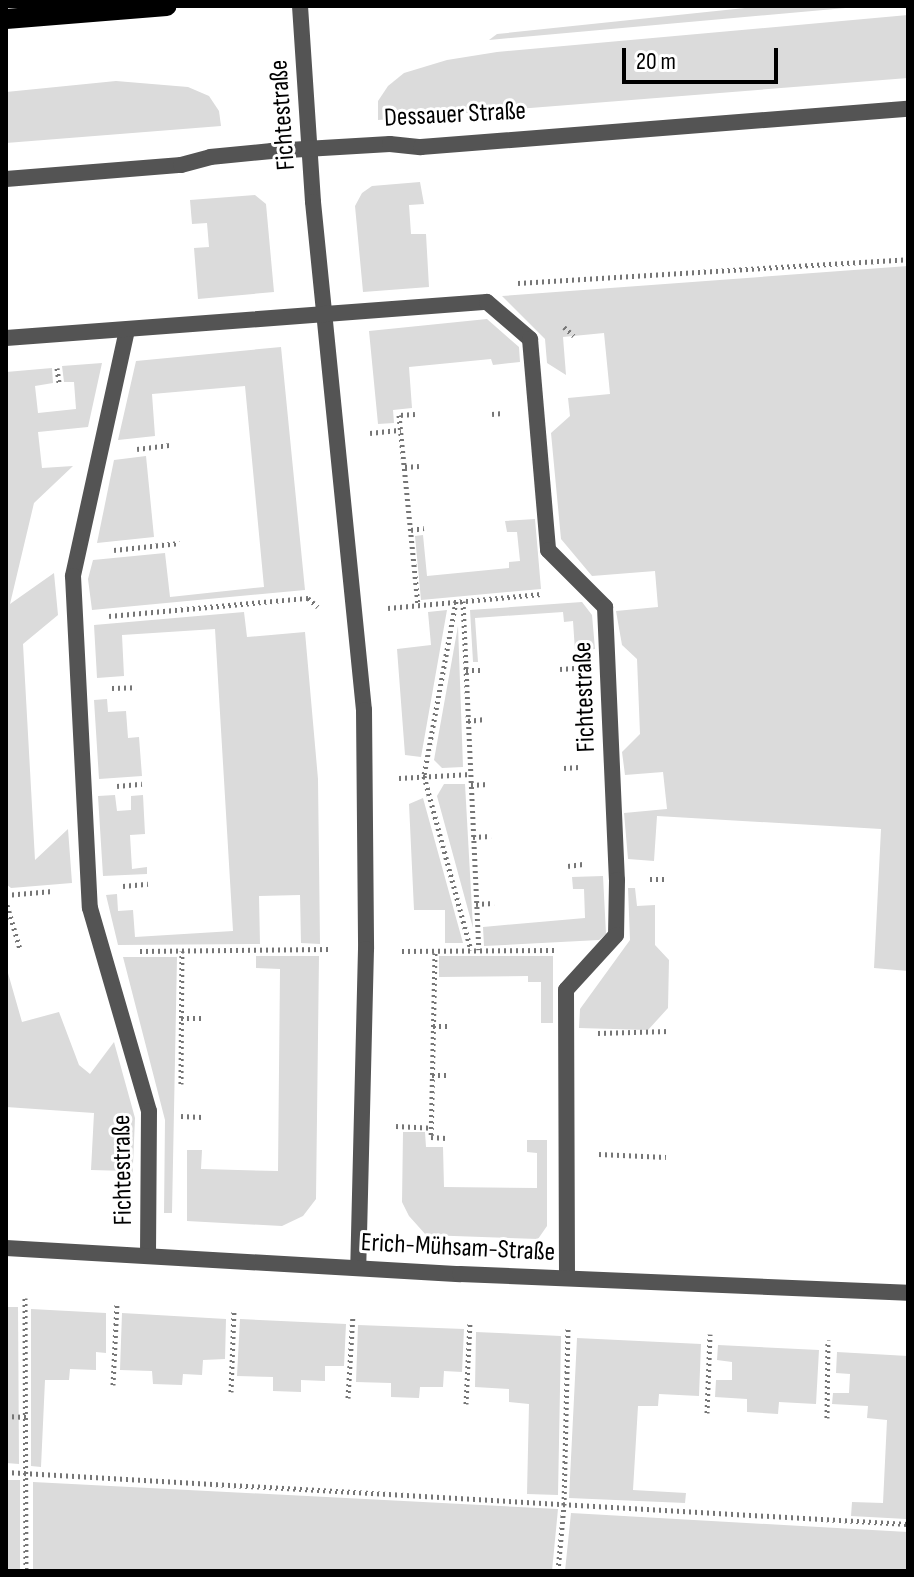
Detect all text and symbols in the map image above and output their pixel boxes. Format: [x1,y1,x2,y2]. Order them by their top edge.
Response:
scale bar [626,32,782,82]
text: 20 m [636,47,676,76]
street label: Fichtestraße [264,59,302,171]
street label: Dessauer Straße [383,96,527,134]
street label: Fichtestraße [567,641,603,753]
street label: Fichtestraße [106,1114,140,1226]
street label: Erich-Mühsam-Straße [360,1227,556,1269]

